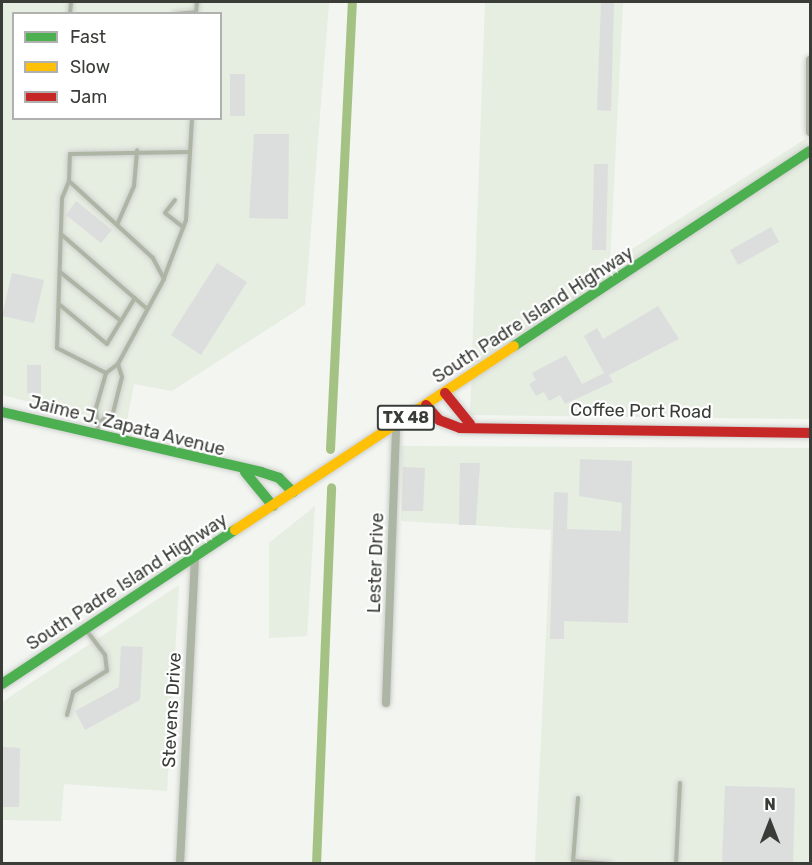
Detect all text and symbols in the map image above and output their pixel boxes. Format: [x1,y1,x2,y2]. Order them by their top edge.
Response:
legend [12,12,222,120]
text: Fast [70,26,106,48]
text: Slow [70,56,110,78]
text: Jam [70,86,107,108]
street label: South Padre Island Highway [429,242,637,388]
street label: Jaime J. Zapata Avenue [26,391,228,461]
street label: Coffee Port Road [570,399,712,423]
road number: TX 48 [376,405,436,431]
street label: South Padre Island Highway [23,509,231,655]
street label: Lester Drive [363,512,389,614]
street label: Stevens Drive [158,652,186,768]
north arrow [740,793,800,853]
text: N [764,795,776,814]

